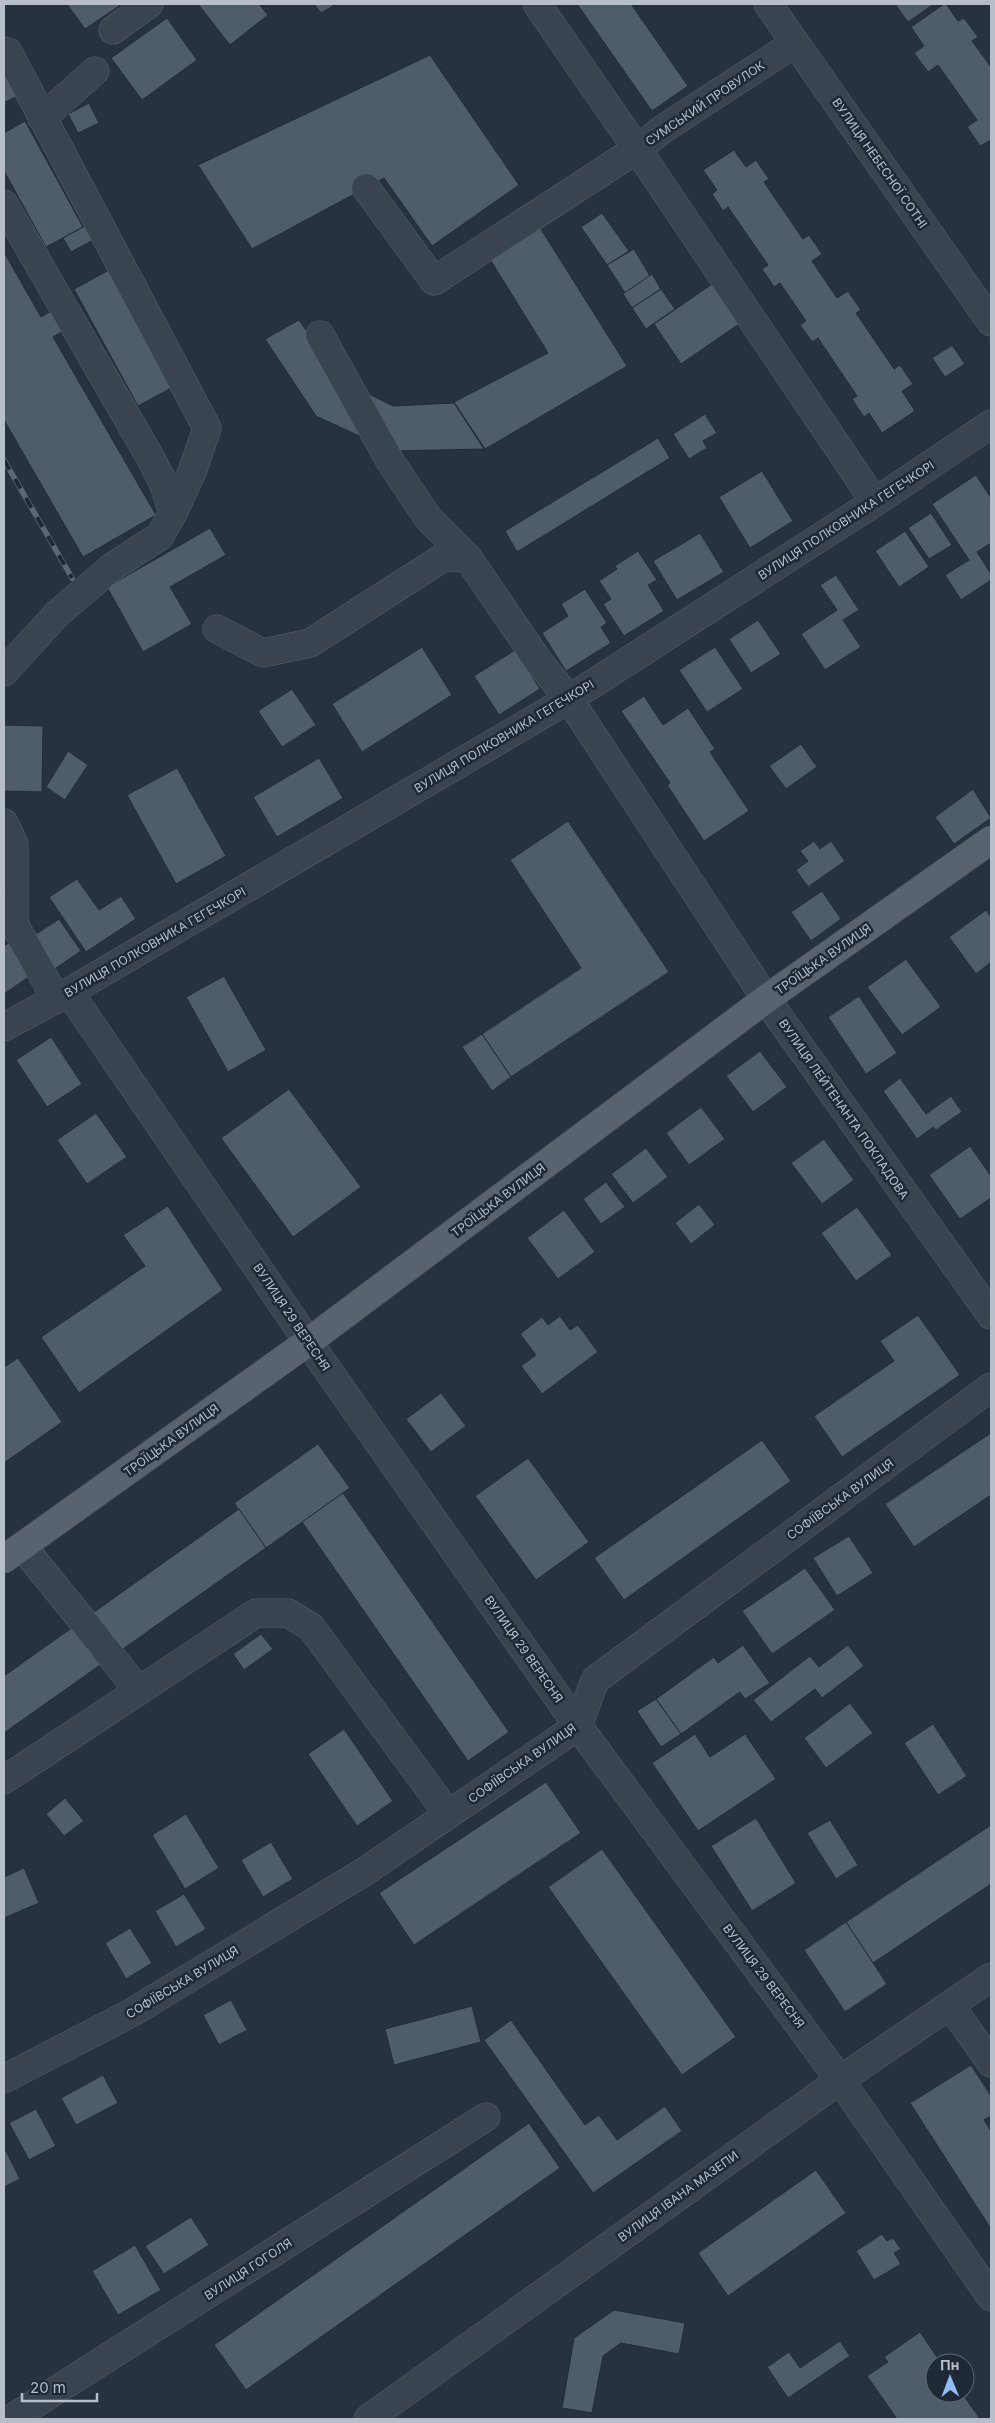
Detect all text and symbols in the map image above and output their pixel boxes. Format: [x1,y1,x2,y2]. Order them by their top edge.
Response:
street label: СУМСЬКИЙ ПРОВУЛОК [643,57,767,149]
street label: ВУЛИЦЯ НЕБЕСНОЇ СОТНІ [829,95,931,231]
street label: ВУЛИЦЯ ПОЛКОВНИКА ГЕГЕЧКОРІ [755,457,937,583]
street label: ВУЛИЦЯ ПОЛКОВНИКА ГЕГЕЧКОРІ [411,676,597,796]
street label: ВУЛИЦЯ ПОЛКОВНИКА ГЕГЕЧКОРІ [62,884,248,1000]
street label: ТРОЇЦЬКА ВУЛИЦЯ [772,920,874,998]
street label: ВУЛИЦЯ ЛЕЙТЕНАНТА ПОКЛАДОВА [776,1016,912,1202]
street label: ТРОЇЦЬКА ВУЛИЦЯ [448,1160,548,1240]
street label: ВУЛИЦЯ 29 ВЕРЕСНЯ [250,1260,334,1374]
street label: ТРОЇЦЬКА ВУЛИЦЯ [121,1401,221,1479]
street label: СОФІЇВСЬКА ВУЛИЦЯ [784,1455,896,1543]
street label: ВУЛИЦЯ 29 ВЕРЕСНЯ [482,1593,566,1705]
street label: СОФІЇВСЬКА ВУЛИЦЯ [465,1720,579,1806]
street label: ВУЛИЦЯ 29 ВЕРЕСНЯ [720,1921,808,2031]
street label: СОФІЇВСЬКА ВУЛИЦЯ [123,1943,241,2021]
street label: ВУЛИЦЯ ІВАНА МАЗЕПИ [615,2147,741,2245]
street label: ВУЛИЦЯ ГОГОЛЯ [201,2235,295,2303]
north arrow [925,2353,975,2403]
text: Пн [940,2356,960,2373]
scale bar [22,2370,98,2402]
text: 20 m [30,2378,66,2397]

